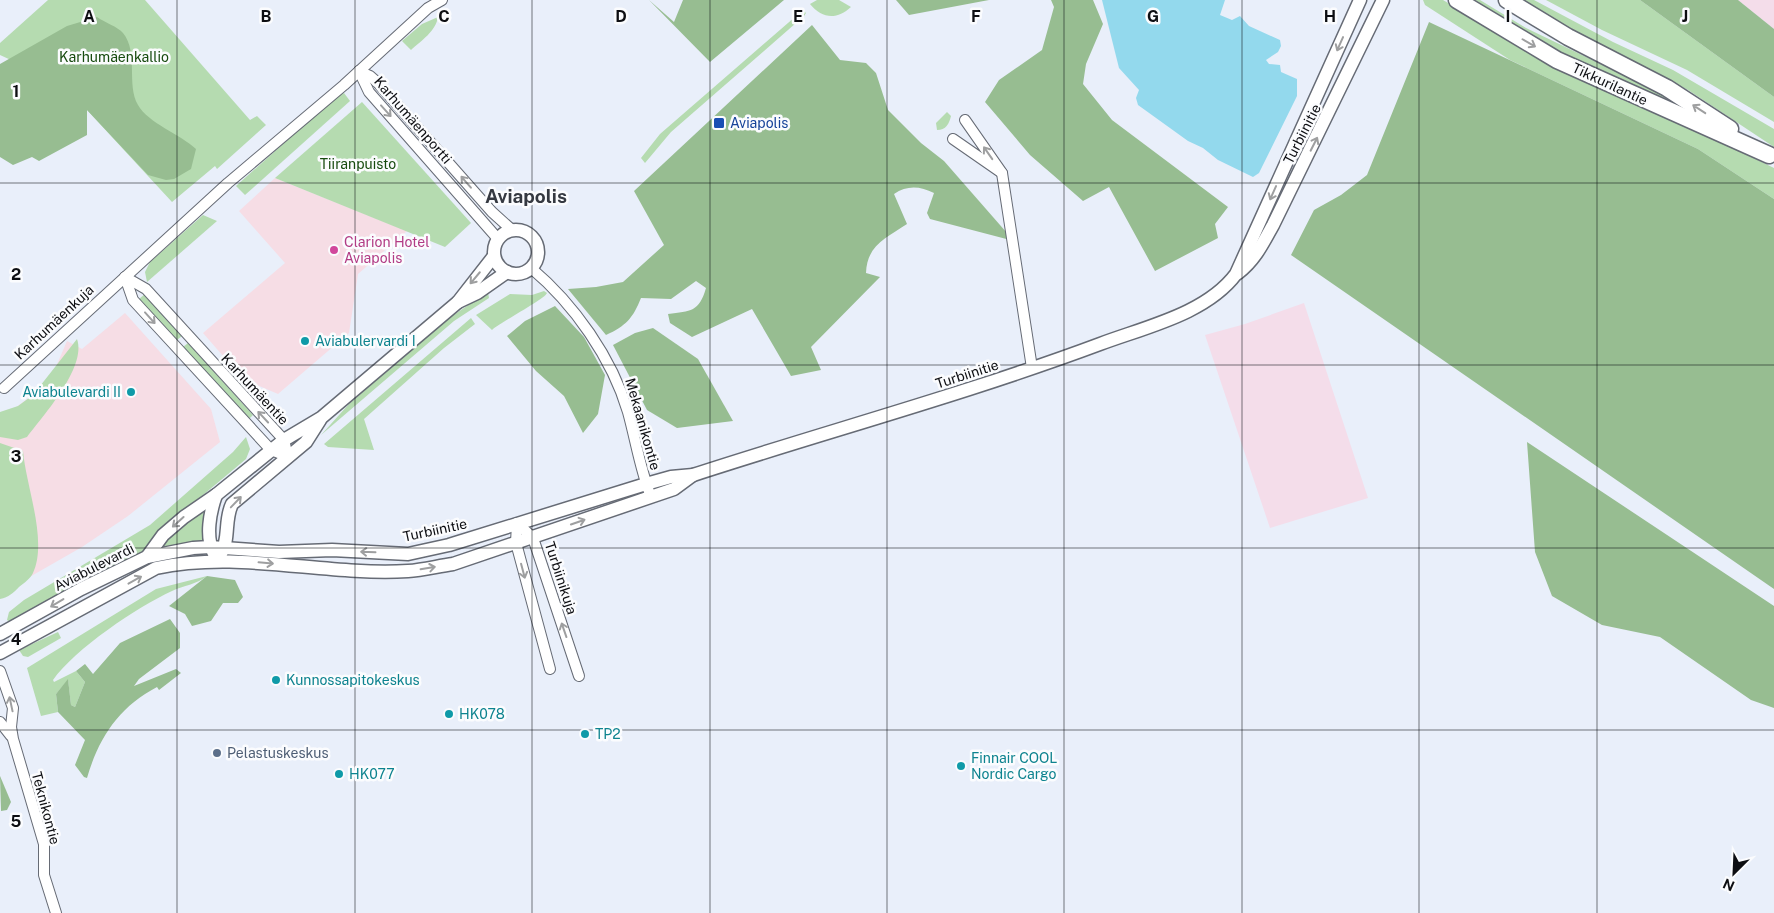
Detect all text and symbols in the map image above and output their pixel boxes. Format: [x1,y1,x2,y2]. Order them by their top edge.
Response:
text: A [83,7,95,26]
text: B [261,7,272,26]
text: C [438,7,450,26]
text: D [615,7,627,26]
text: E [793,7,803,26]
text: F [971,7,981,26]
text: G [1147,7,1159,26]
text: H [1324,7,1336,26]
text: I [1506,7,1510,26]
text: J [1682,7,1688,26]
one-way arrow [1334,36,1344,51]
one-way arrow [1521,39,1535,49]
park label: Karhumäenkallio [59,49,169,65]
street label: Tikkurilantie [1570,60,1650,108]
street label: Karhumäenportti [371,73,455,167]
text: 1 [13,82,19,101]
street label: Turbiinitie [1280,101,1324,167]
one-way arrow [380,104,391,117]
one-way arrow [1692,104,1706,114]
place label: Aviapolis [730,115,788,131]
marker: Aviapolis [712,116,726,130]
one-way arrow [1309,136,1319,151]
one-way arrow [983,147,993,161]
park label: Tiiranpuisto [320,156,396,172]
one-way arrow [460,176,471,189]
district label: Aviapolis [485,185,567,207]
one-way arrow [1268,185,1278,200]
place label: Clarion Hotel Aviapolis [344,234,430,266]
marker: Clarion Hotel Aviapolis [328,244,340,256]
text: 2 [11,265,21,284]
one-way arrow [470,272,481,285]
street label: Karhumäenkuja [11,281,97,363]
one-way arrow [144,312,156,324]
place label: Aviabulervardi I [315,333,416,349]
marker: Aviabulervardi I [299,335,311,347]
street label: Karhumäentie [218,350,292,428]
street label: Turbiinitie [934,356,1000,392]
street label: Mekaanikontie [622,376,664,472]
place label: Aviabulevardi II [22,384,121,400]
marker: Aviabulevardi II [125,386,137,398]
one-way arrow [257,411,269,424]
text: 3 [11,447,21,466]
one-way arrow [230,496,242,508]
street label: Turbiinitie [402,515,469,545]
one-way arrow [171,516,184,528]
one-way arrow [570,517,586,527]
street label: Aviabulevardi [51,540,137,594]
street label: Turbiinikuja [542,540,580,616]
one-way arrow [360,548,376,557]
one-way arrow [258,558,274,568]
one-way arrow [420,563,436,573]
one-way arrow [519,563,528,579]
one-way arrow [127,574,141,584]
one-way arrow [49,598,64,608]
one-way arrow [559,623,568,638]
text: 4 [11,630,22,649]
place label: Kunnossapitokeskus [286,672,420,688]
marker: Kunnossapitokeskus [270,674,282,686]
one-way arrow [5,697,15,713]
place label: HK078 [459,706,505,722]
marker: HK078 [443,708,455,720]
place label: TP2 [595,726,621,742]
marker: TP2 [579,728,591,740]
place label: Pelastuskeskus [227,745,329,761]
marker: Pelastuskeskus [211,747,223,759]
place label: Finnair COOL Nordic Cargo [971,750,1057,782]
marker: Finnair COOL Nordic Cargo [955,760,967,772]
place label: HK077 [349,766,395,782]
marker: HK077 [333,768,345,780]
street label: Teknikontie [29,770,63,846]
text: 5 [11,812,22,831]
north arrow [1709,848,1759,898]
text: N [1720,875,1737,894]

